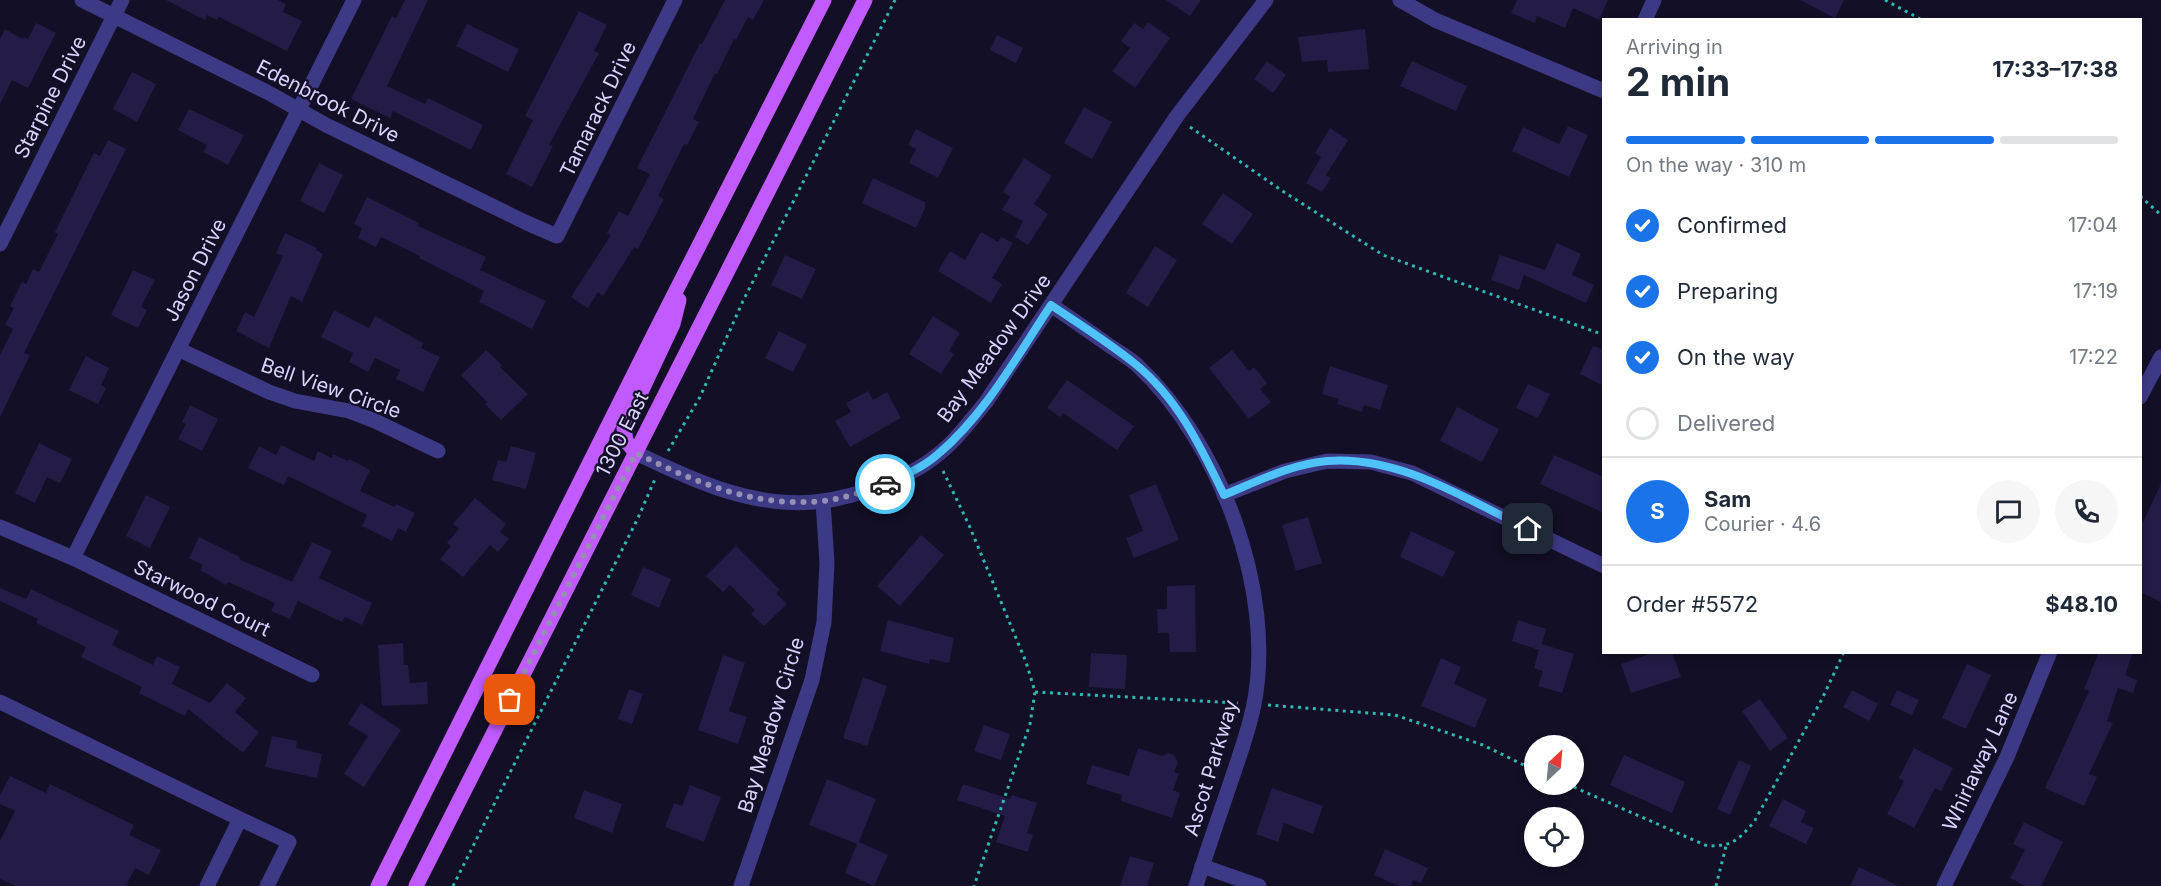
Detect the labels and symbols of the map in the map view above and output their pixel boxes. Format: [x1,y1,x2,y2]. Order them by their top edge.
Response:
street label: Starpine Drive [9,32,91,162]
street label: Tamarack Drive [555,37,641,181]
street label: Edenbrook Drive [252,55,404,147]
street label: Jason Drive [159,215,231,325]
street label: Bay Meadow Drive [932,269,1056,427]
street label: Bell View Circle [258,353,404,423]
street label: 1300 East [590,387,654,480]
courier [855,454,915,514]
pin [1502,503,1553,554]
street label: Starwood Court [130,555,275,642]
street label: Bay Meadow Circle [733,634,809,816]
pin [484,674,535,725]
street label: Whirlaway Lane [1937,688,2023,834]
street label: Ascot Parkway [1179,697,1243,839]
north arrow [1524,735,1584,795]

